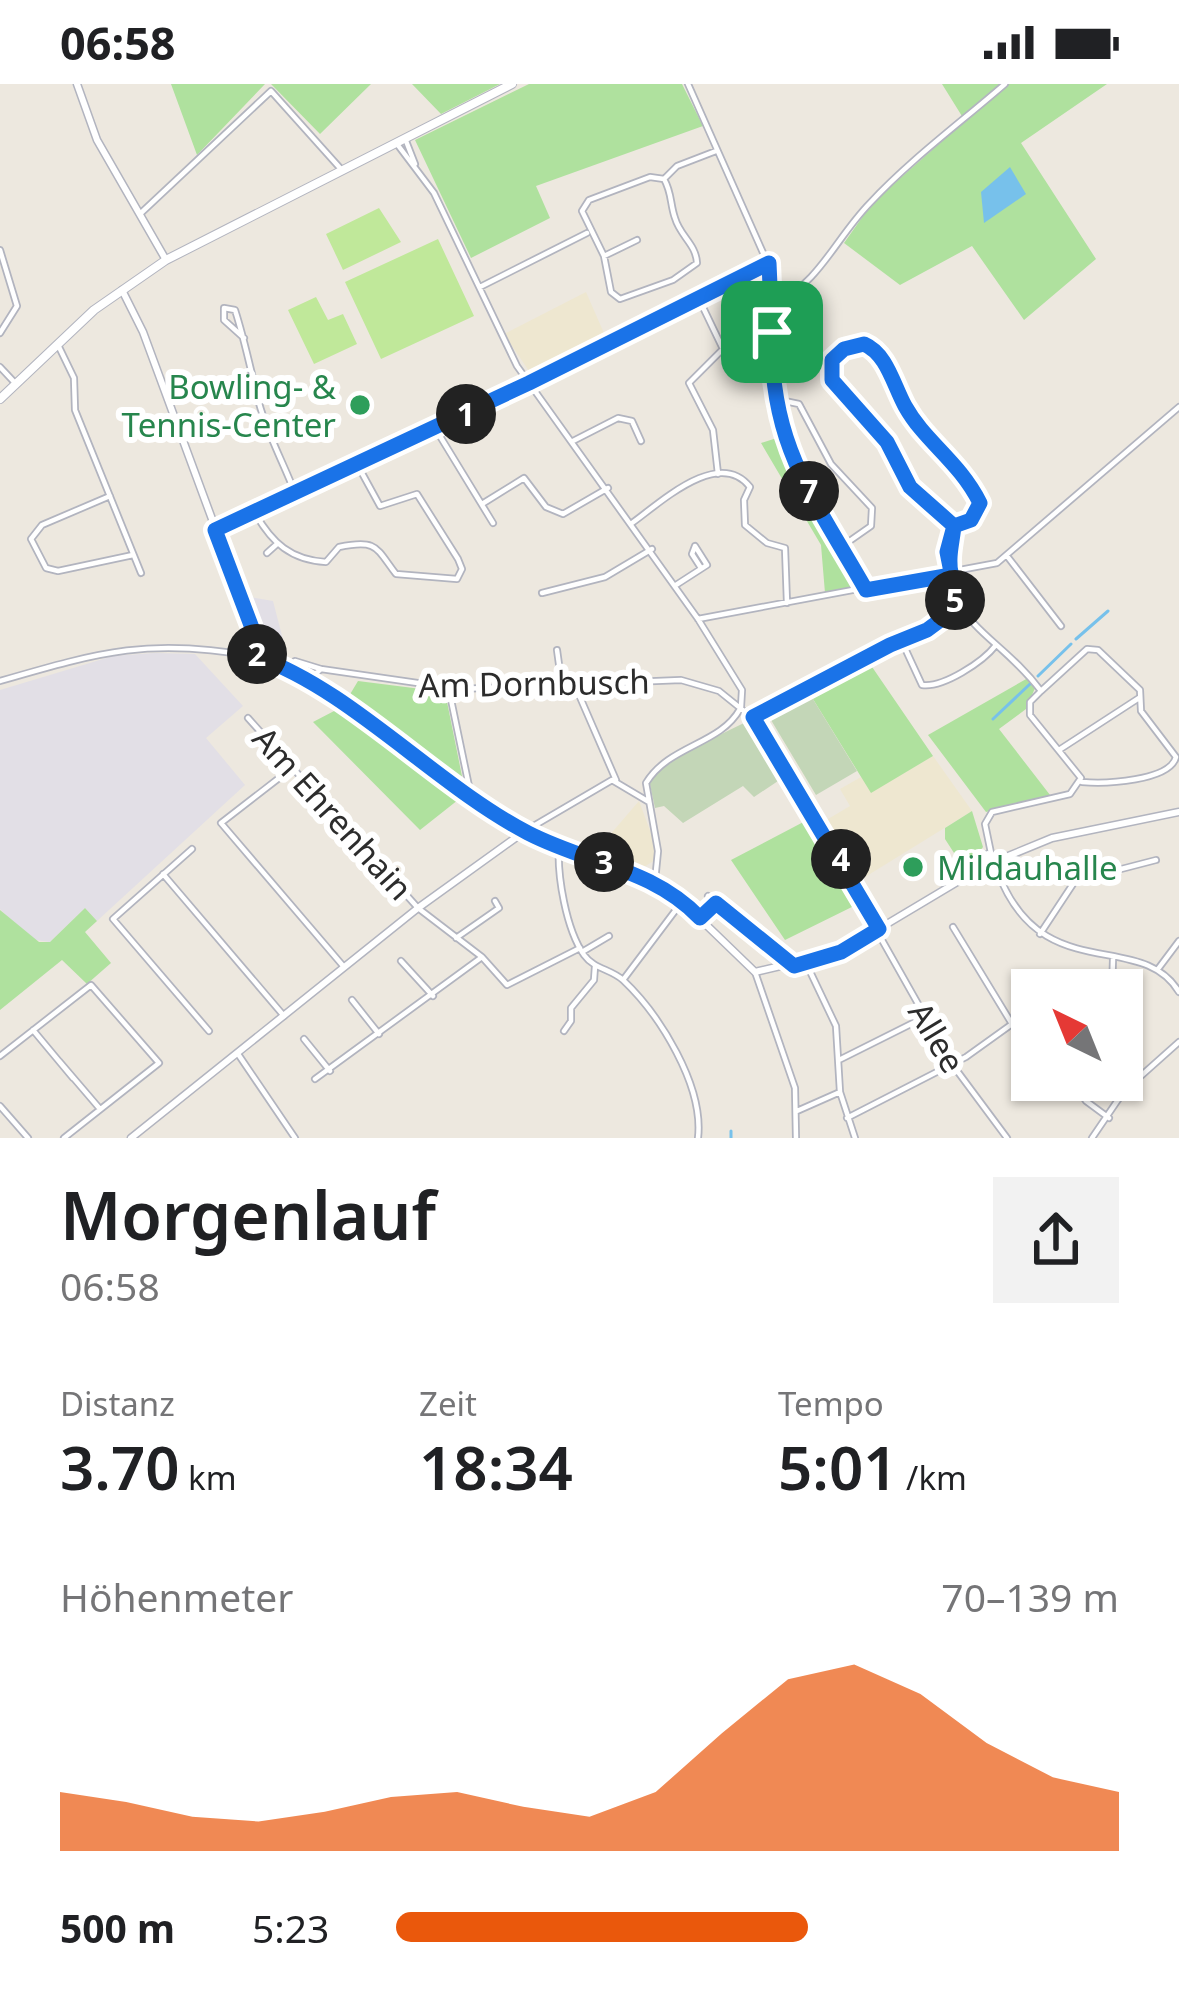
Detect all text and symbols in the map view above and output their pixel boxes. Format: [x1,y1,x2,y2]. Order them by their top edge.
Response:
text: 06:58 [60,12,176,73]
pin [721,281,823,383]
icon: arrive [739,299,805,365]
place label: Bowling- & Tennis-Center [122,364,337,447]
pin: 1 [436,384,496,444]
text: 1 [457,391,475,436]
marker: Bowling- & Tennis-Center [347,392,373,418]
pin: 7 [779,461,839,521]
text: 7 [800,468,818,513]
pin: 5 [925,570,985,630]
text: 5 [946,577,964,622]
pin: 2 [227,624,287,684]
text: 2 [248,631,266,676]
street label: Am Dornbusch [418,658,650,708]
street label: Am Ehrenhain [243,717,423,909]
pin: 4 [811,829,871,889]
pin: 3 [574,832,634,892]
text: 4 [832,836,850,881]
text: 3 [595,839,613,884]
place label: Mildauhalle [937,845,1118,890]
marker: Mildauhalle [900,854,926,880]
north arrow [1011,969,1143,1101]
map controls [1011,969,1143,1101]
street label: Allee [898,993,976,1081]
text: Morgenlauf [60,1169,436,1259]
button: share [993,1177,1119,1303]
text: 06:58 [60,1259,160,1312]
text: Distanz [60,1381,175,1426]
text: Zeit [419,1381,477,1426]
text: Tempo [778,1381,884,1426]
text: 3.70 [60,1426,180,1508]
text: 18:34 [419,1426,573,1508]
text: 5:01 [778,1426,898,1508]
text: km [180,1455,237,1500]
text: /km [898,1455,967,1500]
text: Höhenmeter [60,1570,293,1623]
text: 70–139 m [941,1570,1119,1623]
text: 500 m [60,1901,175,1954]
text: 5:23 [252,1901,329,1954]

